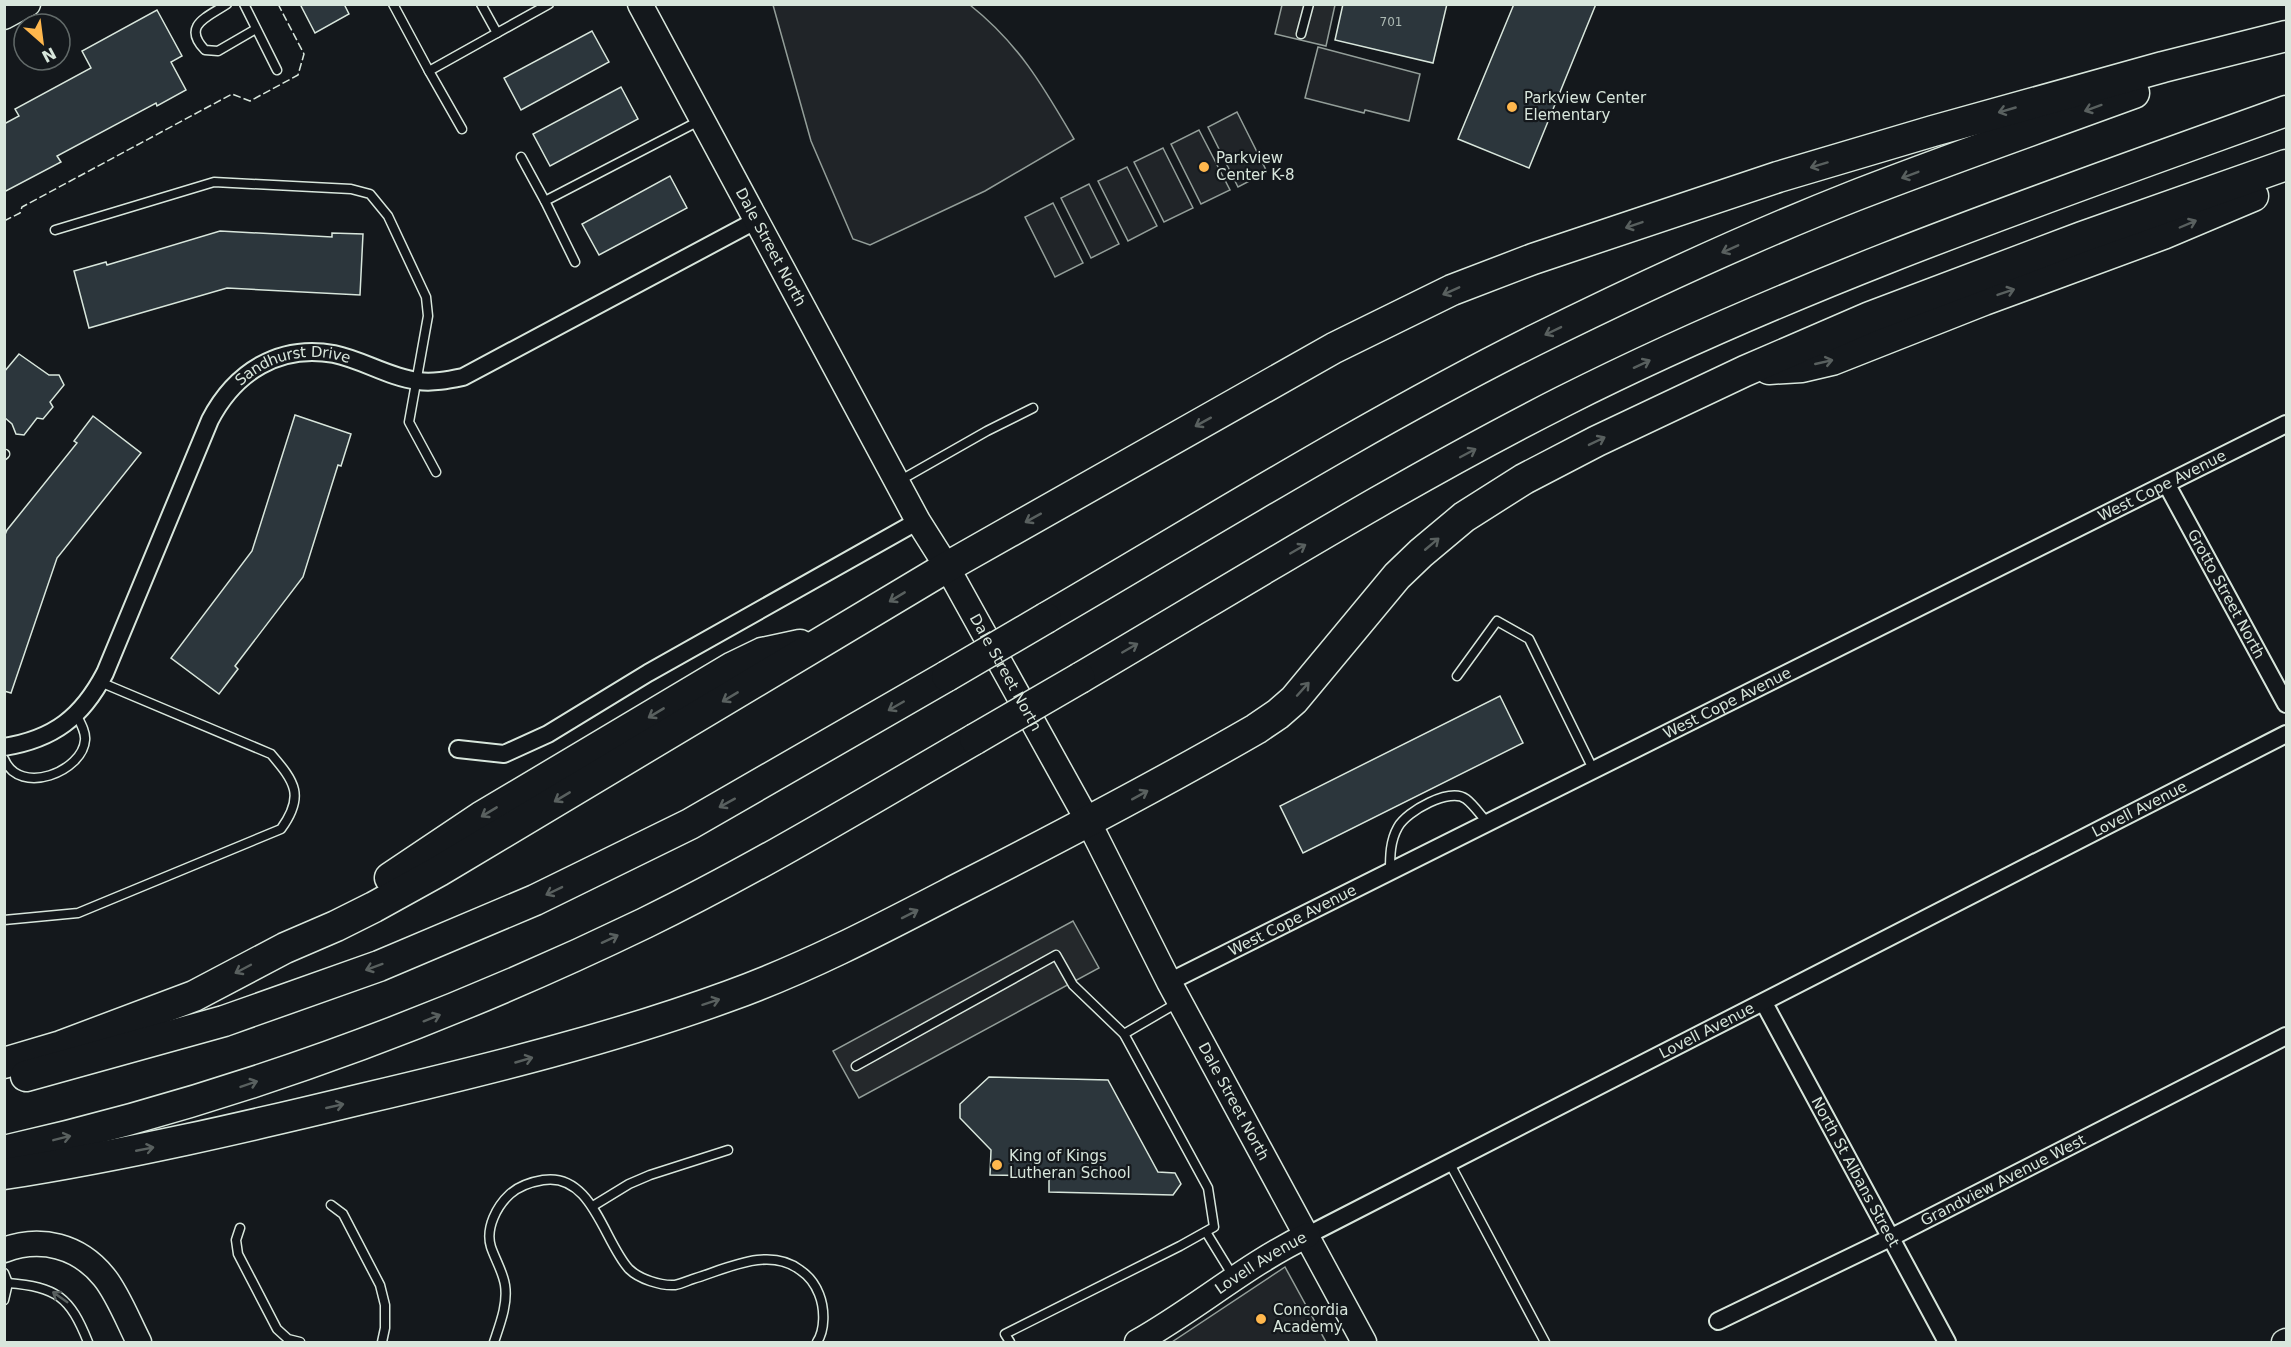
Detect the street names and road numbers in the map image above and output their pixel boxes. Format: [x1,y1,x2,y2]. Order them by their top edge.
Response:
street label: Dale Street North [732,185,810,309]
street label: Sandhurst Drive [231,343,353,389]
street label: West Cope Avenue [2095,446,2229,525]
street label: Grotto Street North [2184,526,2269,662]
street label: Dale Street North [966,611,1045,734]
street label: West Cope Avenue [1660,664,1794,743]
street label: Lovell Avenue [2089,777,2190,841]
street label: West Cope Avenue [1226,881,1359,960]
street label: Lovell Avenue [1656,999,1757,1063]
street label: Dale Street North [1195,1039,1273,1164]
street label: North St Albans Street [1807,1094,1903,1250]
street label: Grandview Avenue West [1918,1131,2089,1230]
street label: Lovell Avenue [1212,1228,1310,1298]

